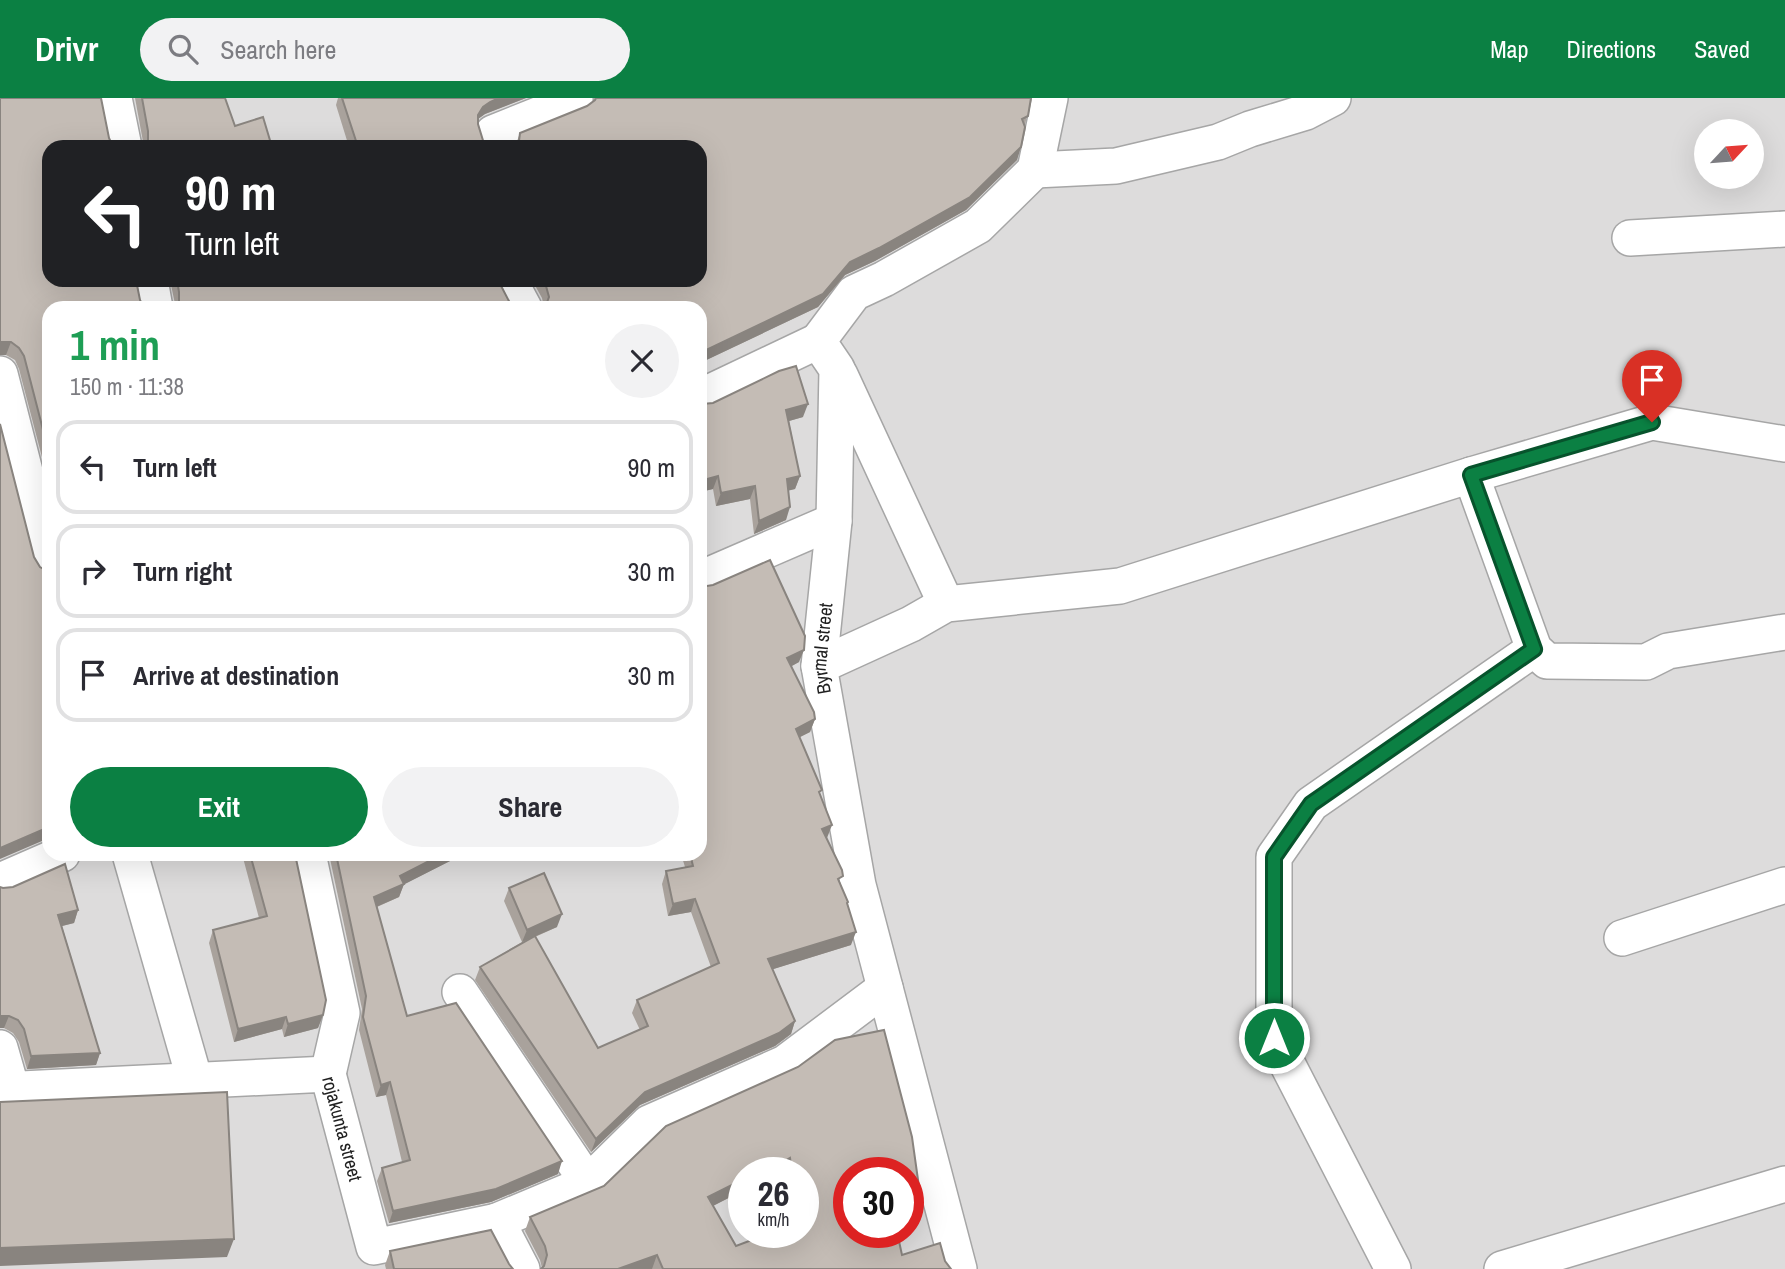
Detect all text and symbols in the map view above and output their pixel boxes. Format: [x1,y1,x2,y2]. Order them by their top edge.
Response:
search box [140,18,630,81]
text: Drivr [35,27,98,71]
icon: search [164,30,202,68]
text: Search here [220,32,336,67]
text: Map [1490,33,1528,65]
text: Directions [1566,33,1656,65]
text: Saved [1694,33,1750,65]
north arrow [1694,119,1764,189]
map controls [1694,119,1764,189]
text: 90 m [185,159,277,225]
icon: left [70,168,161,259]
text: Turn left [185,222,279,265]
text: 1 min [70,317,160,373]
button: close [605,324,679,398]
pin [1622,350,1682,422]
icon: arrive [1633,361,1671,399]
text: 150 m · 11:38 [70,371,184,402]
icon: left [74,448,112,486]
text: Turn left [133,450,217,485]
text: 90 m [628,450,675,485]
icon: right [74,552,112,590]
text: Turn right [133,554,232,589]
text: 30 m [628,554,675,589]
street label: Byrmal street [806,601,839,696]
icon: arrive [74,656,112,694]
text: Arrive at destination [133,658,339,693]
text: 30 m [628,658,675,693]
button: Exit [70,767,368,847]
button: Share [382,767,679,847]
position arrow [1237,1001,1311,1075]
street label: rojakunta street [316,1073,369,1185]
speed limit sign: 30 [833,1157,924,1248]
text: 26 [758,1170,789,1217]
text: km/h [758,1207,790,1232]

